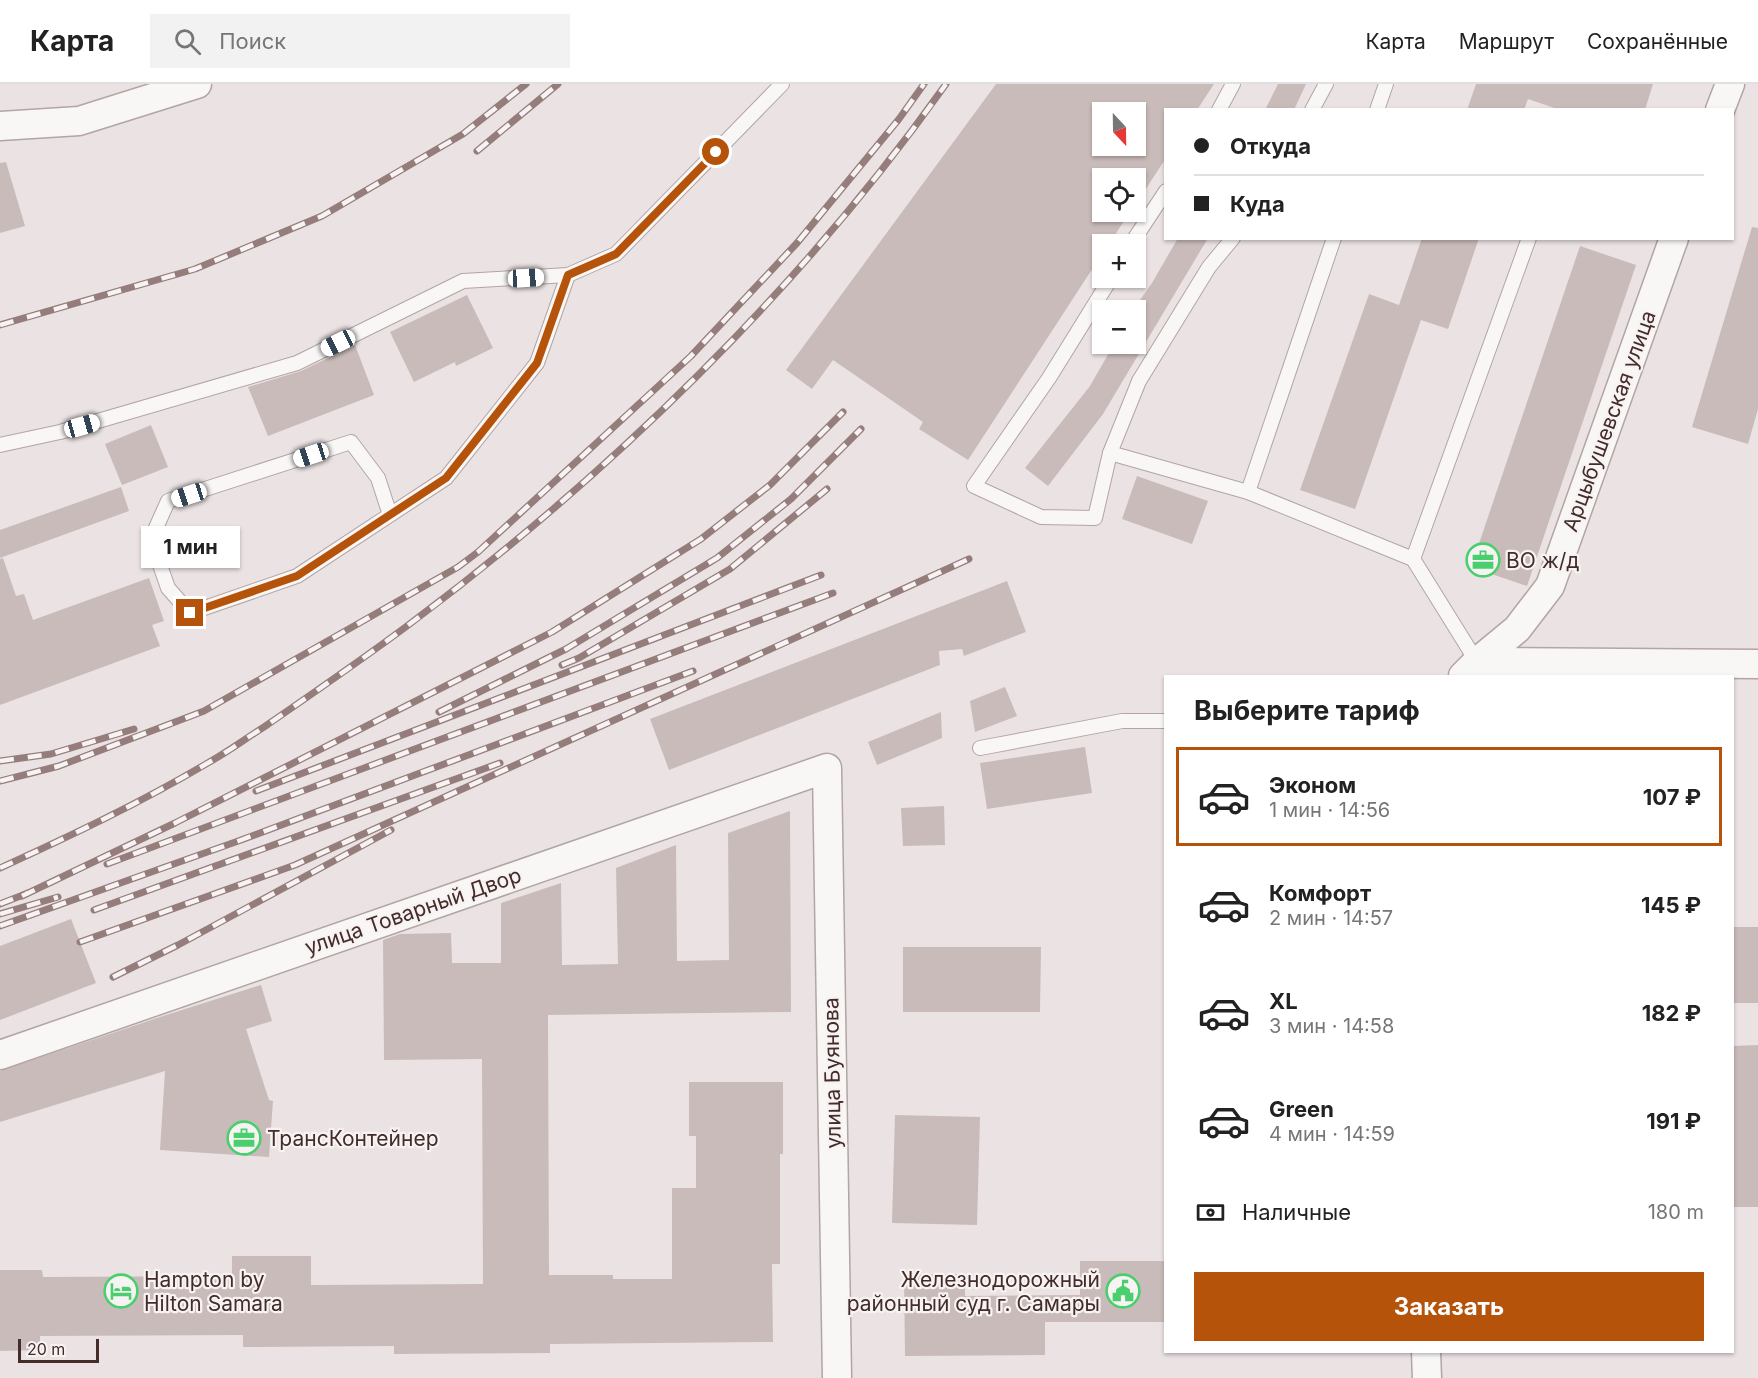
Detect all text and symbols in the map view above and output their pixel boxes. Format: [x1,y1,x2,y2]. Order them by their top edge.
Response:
search box [150,14,570,68]
text: Карта [30,24,114,58]
icon: search [171,25,204,58]
text: Поиск [219,28,286,54]
text: Карта [1365,29,1426,54]
text: Маршрут [1459,29,1554,54]
text: Сохранённые [1587,29,1728,54]
north arrow [1092,102,1146,156]
map controls [1092,102,1146,354]
text: Откуда [1230,133,1311,159]
route start [702,138,729,165]
button: locate [1092,168,1146,222]
text: Куда [1230,191,1285,217]
button: + [1092,234,1146,288]
car [508,268,544,288]
button: − [1092,300,1146,354]
street label: Арцыбушевская улица [1557,307,1661,535]
car [318,327,358,359]
car [62,412,102,440]
car [291,441,331,469]
car [169,481,209,509]
callout: 1 мин [140,526,240,568]
text: 1 мин [163,535,218,559]
office icon: ВО ж/д [1465,542,1501,578]
place label: ВО ж/д [1506,548,1579,573]
route end [176,599,203,626]
text: Выберите тариф [1194,694,1420,727]
icon: car [1197,770,1251,824]
text: Эконом [1269,772,1356,798]
text: 107 ₽ [1643,784,1701,810]
text: 1 мин · 14:56 [1269,798,1390,822]
street label: улица Товарный Двор [301,862,525,960]
icon: car [1197,878,1251,932]
text: Комфорт [1269,880,1371,906]
text: 145 ₽ [1641,892,1701,918]
text: 2 мин · 14:57 [1269,906,1393,930]
icon: car [1197,986,1251,1040]
text: XL [1269,988,1298,1014]
street label: улица Буянова [818,997,846,1149]
text: 182 ₽ [1642,1000,1701,1026]
text: 3 мин · 14:58 [1269,1014,1394,1038]
icon: car [1197,1094,1251,1148]
text: Green [1269,1096,1334,1122]
text: 191 ₽ [1646,1108,1701,1134]
office icon: ТрансКонтейнер [226,1120,262,1156]
text: 4 мин · 14:59 [1269,1122,1395,1146]
place label: ТрансКонтейнер [267,1126,439,1151]
icon: cash [1194,1196,1227,1229]
text: Наличные [1242,1199,1351,1225]
text: 180 m [1648,1200,1704,1224]
place label: Hampton by Hilton Samara [144,1267,283,1316]
place label: Железнодорожный районный суд г. Самары [847,1267,1100,1316]
button: Заказать [1194,1272,1704,1341]
hotel icon: Hampton by Hilton Samara [103,1273,139,1309]
public building icon: Железнодорожный районный суд г. Самары [1105,1273,1141,1309]
scale bar [18,1336,99,1364]
text: 20 m [27,1339,65,1359]

